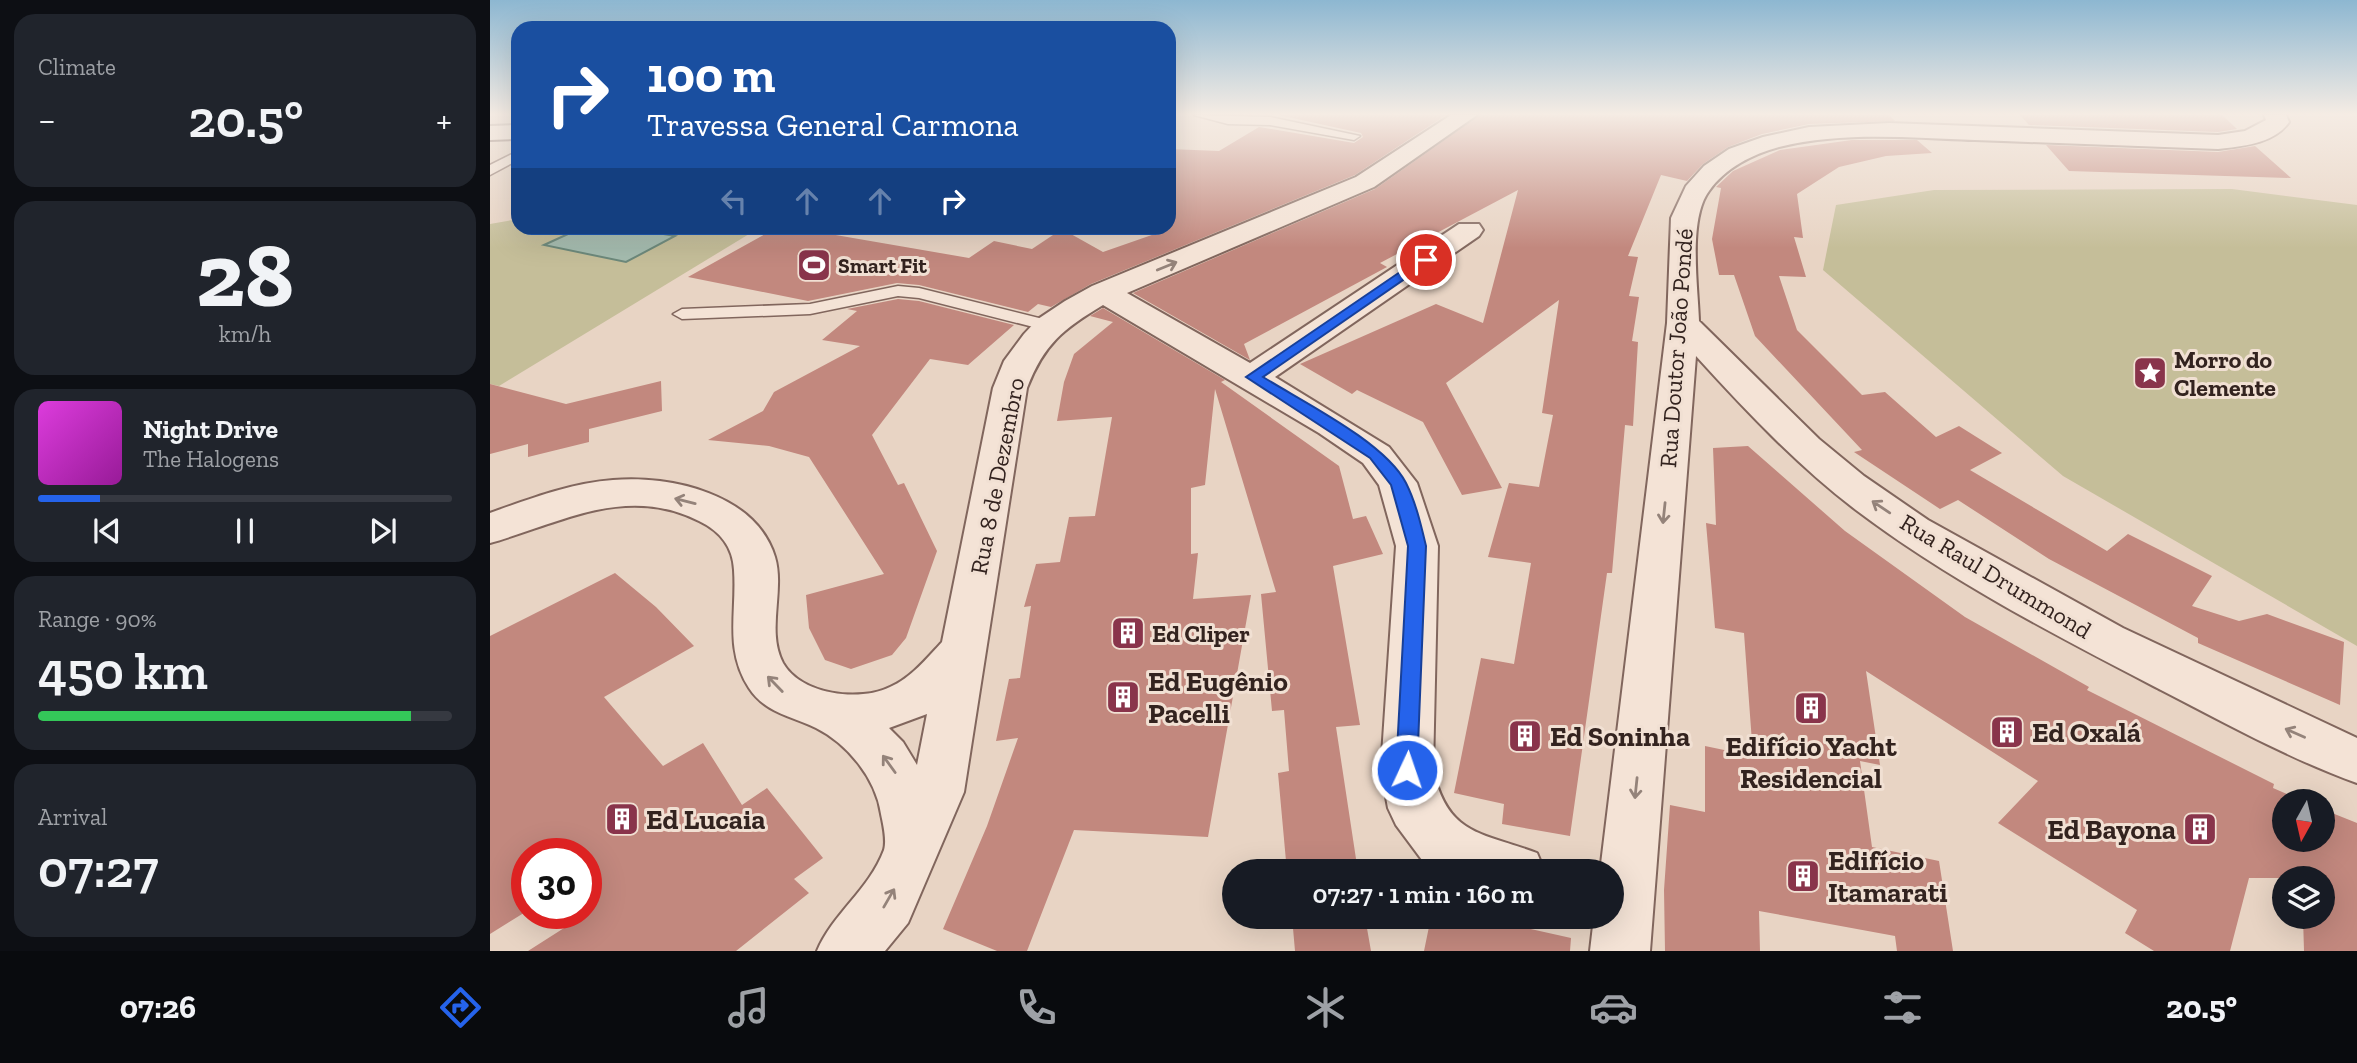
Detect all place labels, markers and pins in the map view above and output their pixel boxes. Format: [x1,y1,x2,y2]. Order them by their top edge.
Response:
pin [1396,230,1456,290]
sports icon: Smart Fit [795,246,833,284]
place label: Smart Fit [838,253,927,278]
place label: Morro do Clemente [2174,345,2276,402]
place icon: Morro do Clemente [2131,354,2169,392]
building icon: Ed Cliper [1109,614,1147,652]
place label: Ed Cliper [1152,619,1250,648]
place label: Ed Eugênio Pacelli [1148,665,1288,730]
building icon: Ed Eugênio Pacelli [1104,678,1142,716]
building icon: Edifício Yacht Residencial [1792,689,1830,727]
building icon: Ed Oxalá [1988,713,2026,751]
place label: Ed Oxalá [2032,716,2141,749]
building icon: Ed Soninha [1506,717,1544,755]
place label: Ed Soninha [1550,720,1690,753]
place label: Edifício Yacht Residencial [1725,730,1898,795]
building icon: Ed Lucaia [603,800,641,838]
place label: Ed Lucaia [646,803,765,836]
building icon: Ed Bayona [2181,810,2219,848]
place label: Ed Bayona [2047,813,2176,846]
place label: Edifício Itamarati [1828,844,1948,909]
building icon: Edifício Itamarati [1784,857,1822,895]

